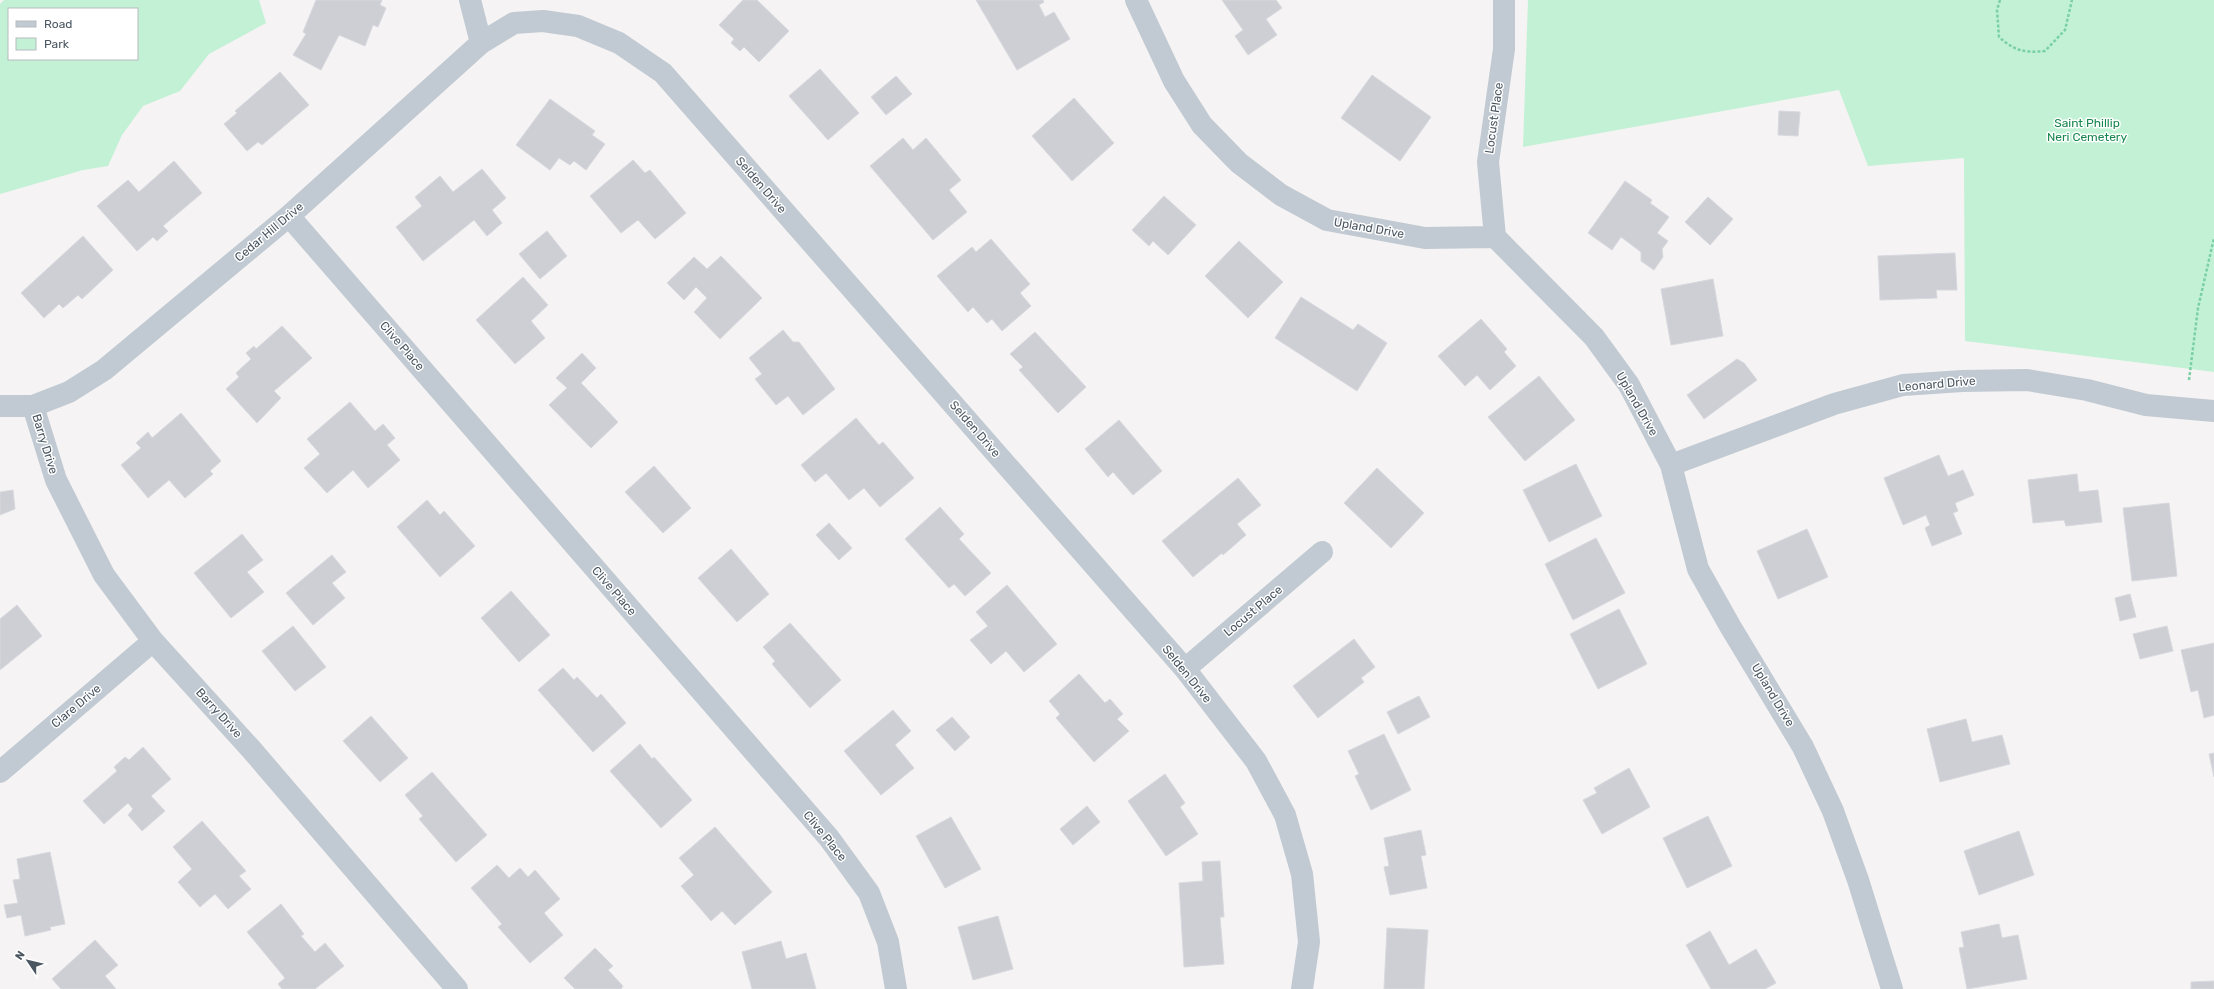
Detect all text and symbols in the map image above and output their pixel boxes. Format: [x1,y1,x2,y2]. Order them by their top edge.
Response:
legend [8,8,138,60]
text: Road [44,17,72,31]
text: Park [44,37,70,51]
street label: Locust Place [1482,81,1506,154]
park label: Saint Phillip Neri Cemetery [2047,116,2127,144]
street label: Selden Drive [733,154,789,216]
street label: Cedar Hill Drive [232,199,306,265]
street label: Upland Drive [1333,215,1406,241]
street label: Clive Place [377,319,427,374]
street label: Upland Drive [1613,370,1661,439]
street label: Leonard Drive [1898,374,1977,394]
street label: Selden Drive [947,398,1003,460]
street label: Barry Drive [29,412,61,476]
street label: Clive Place [589,564,639,619]
street label: Locust Place [1221,582,1285,639]
street label: Selden Drive [1160,642,1215,706]
street label: Upland Drive [1749,661,1798,729]
street label: Clare Drive [48,681,104,731]
street label: Barry Drive [193,685,245,741]
street label: Clive Place [801,808,850,864]
north arrow [8,941,48,981]
text: N [13,949,28,963]

